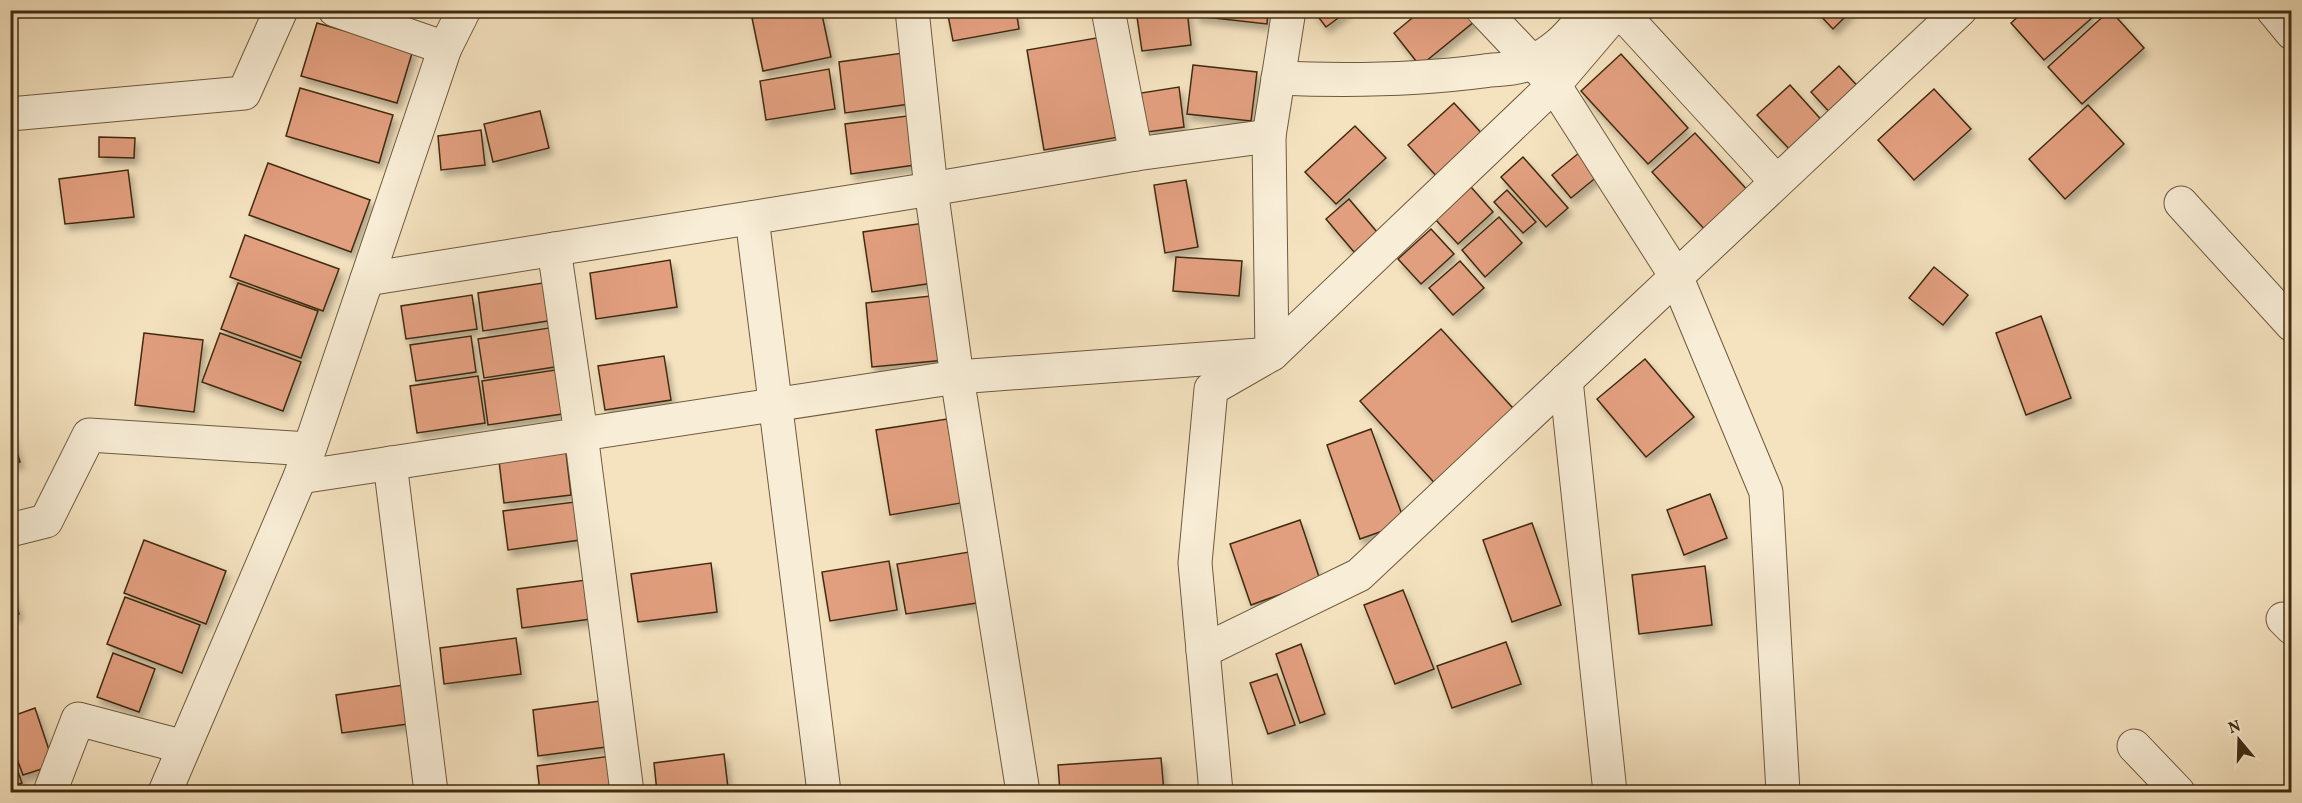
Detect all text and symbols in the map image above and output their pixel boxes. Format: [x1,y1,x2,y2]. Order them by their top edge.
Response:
north arrow [2209,710,2269,770]
text: N [2226,715,2244,740]

